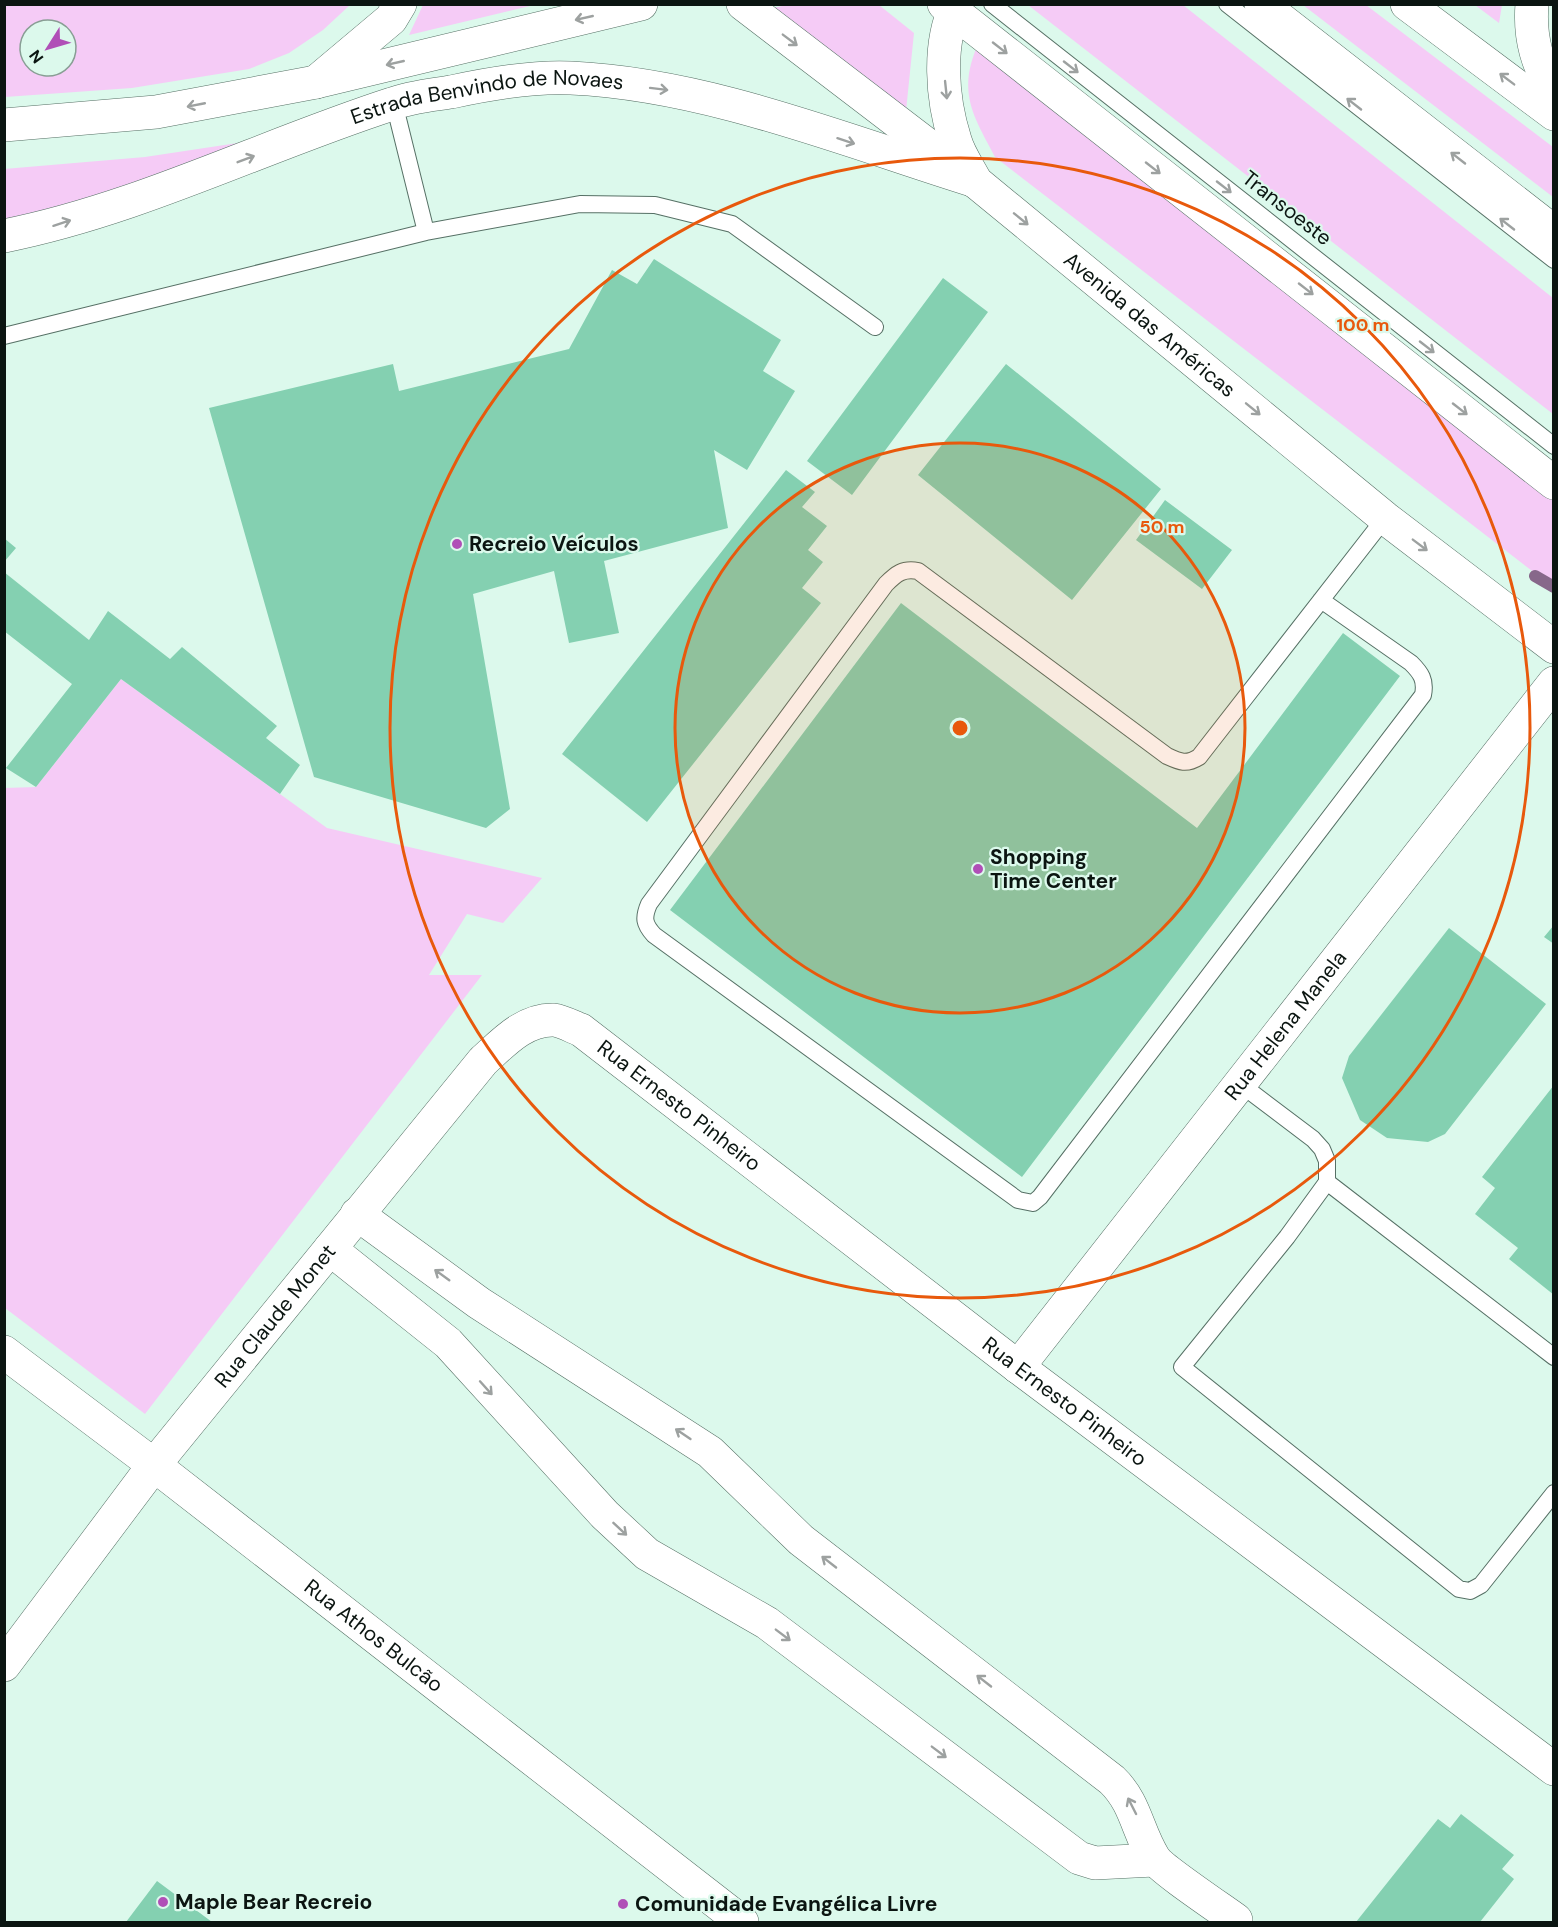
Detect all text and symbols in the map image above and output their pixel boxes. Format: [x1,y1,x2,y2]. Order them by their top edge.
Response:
one-way arrow [575,13,594,25]
north arrow [18,18,78,78]
one-way arrow [782,33,798,46]
one-way arrow [991,41,1007,54]
text: N [25,46,48,68]
one-way arrow [385,58,404,70]
one-way arrow [1063,60,1079,73]
street label: Estrada Benvindo de Novaes [347,64,625,131]
one-way arrow [1499,73,1515,85]
one-way arrow [941,80,952,99]
one-way arrow [648,84,668,95]
one-way arrow [1346,97,1362,110]
one-way arrow [187,100,207,111]
one-way arrow [836,136,855,147]
one-way arrow [1450,151,1466,164]
one-way arrow [236,153,255,164]
one-way arrow [1145,162,1161,175]
street label: Transoeste [1236,164,1338,252]
one-way arrow [1216,181,1232,194]
one-way arrow [1013,212,1029,225]
one-way arrow [52,217,71,228]
one-way arrow [1500,217,1516,230]
street label: Avenida das Américas [1058,246,1242,404]
one-way arrow [1298,282,1314,295]
text: 100 m [1336,313,1390,337]
one-way arrow [1419,340,1435,353]
one-way arrow [1451,402,1467,415]
one-way arrow [1245,403,1261,416]
text: 50 m [1139,515,1185,539]
place label: Recreio Veículos [469,530,639,558]
marker: Recreio Veículos [450,537,464,551]
one-way arrow [1412,539,1428,552]
centre of rings [950,718,970,738]
place label: Shopping Time Center [990,843,1117,895]
marker: Shopping Time Center [971,862,985,876]
street label: Rua Helena Manela [1218,945,1353,1106]
street label: Rua Ernesto Pinheiro [592,1034,767,1178]
street label: Rua Claude Monet [208,1238,342,1394]
one-way arrow [434,1269,450,1281]
street label: Rua Ernesto Pinheiro [976,1330,1153,1473]
one-way arrow [479,1380,493,1395]
one-way arrow [675,1428,692,1440]
one-way arrow [613,1522,628,1536]
one-way arrow [822,1555,838,1568]
street label: Rua Athos Bulcão [298,1573,449,1699]
one-way arrow [775,1629,791,1641]
one-way arrow [976,1675,992,1687]
one-way arrow [931,1746,947,1759]
one-way arrow [1126,1797,1137,1815]
place label: Maple Bear Recreio [175,1888,372,1916]
place label: Comunidade Evangélica Livre [635,1890,937,1918]
marker: Maple Bear Recreio [156,1895,170,1909]
marker: Comunidade Evangélica Livre [616,1897,630,1911]

